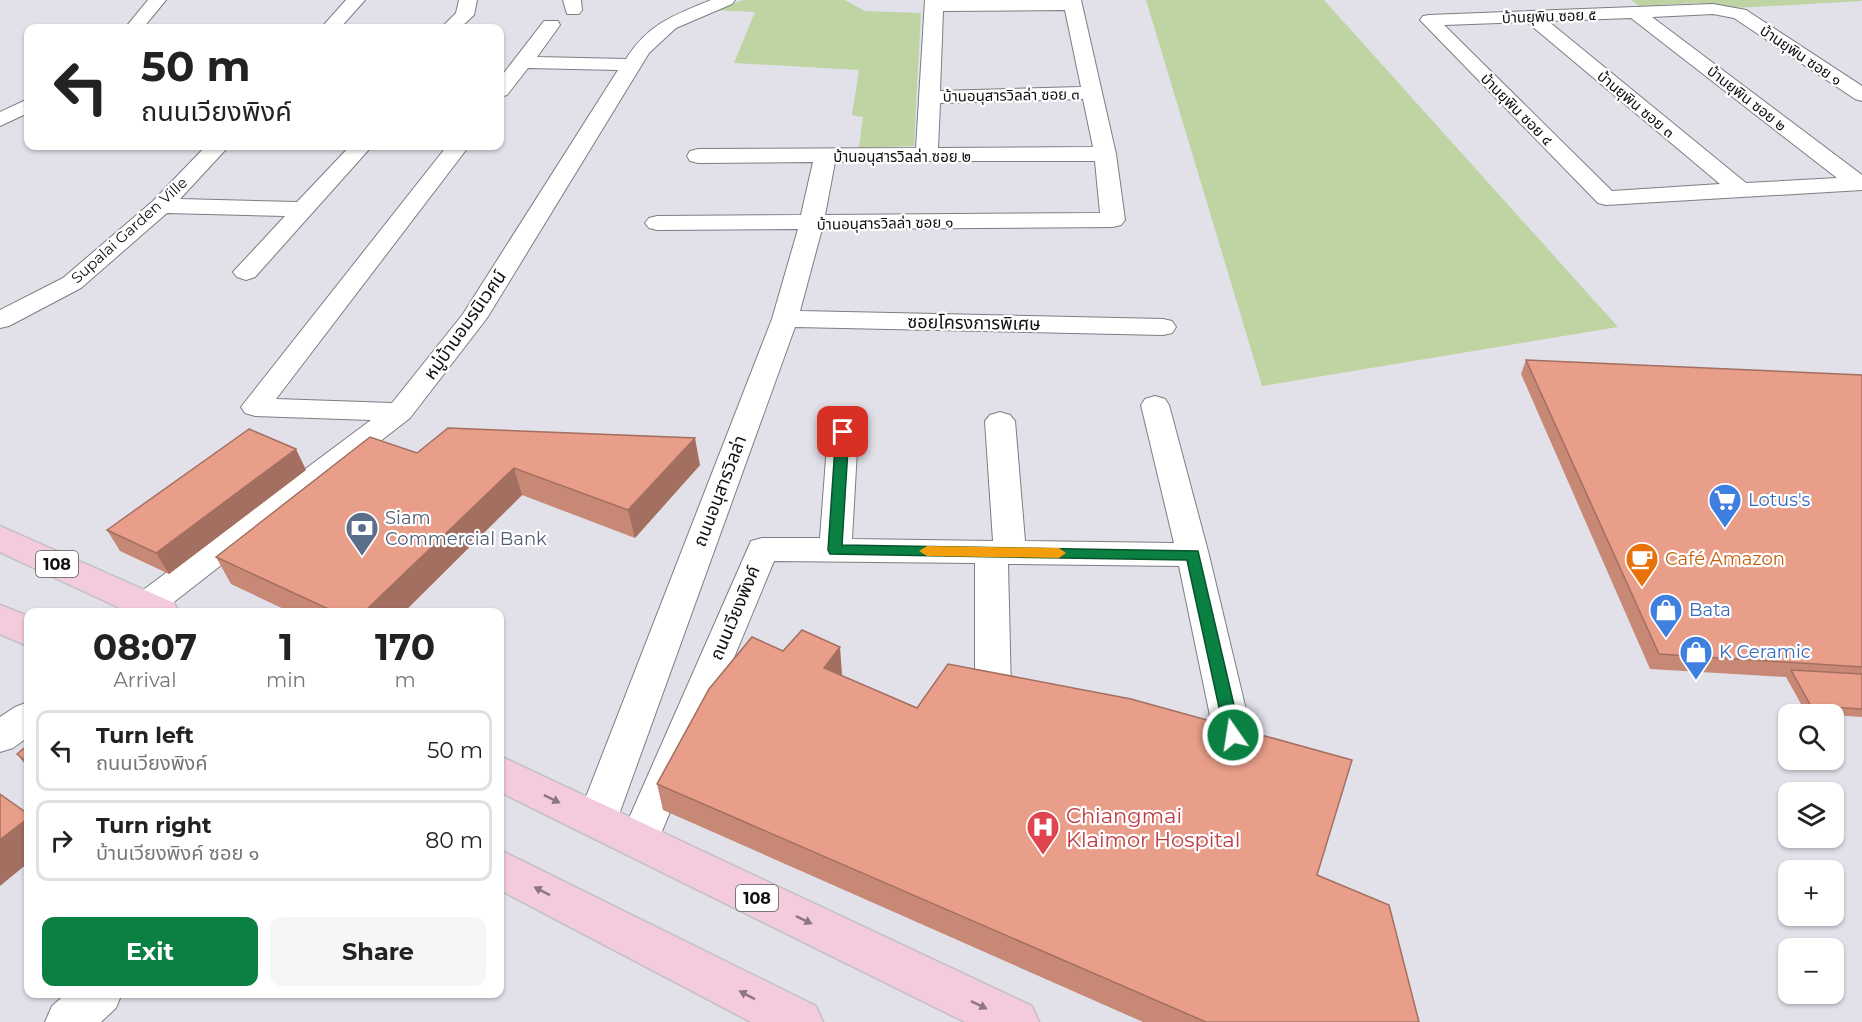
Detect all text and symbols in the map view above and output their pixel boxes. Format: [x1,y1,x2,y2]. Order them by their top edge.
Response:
street label: บ้านยุพิน ซอย ๕ [1501,5,1597,27]
street label: บ้านยุพิน ซอย ๑ [1756,21,1846,89]
text: 50 m [141,40,250,92]
icon: left [42,48,120,126]
street label: บ้านยุพิน ซอย ๒ [1703,61,1791,135]
street label: บ้านยุพิน ซอย ๓ [1594,66,1678,142]
street label: บ้านยุพิน ซอย ๔ [1477,69,1557,149]
street label: บ้านอนุสารวิลล่า ซอย ๓ [942,84,1080,106]
text: ถนนเวียงพิงค์ [141,95,292,128]
street label: บ้านอนุสารวิลล่า ซอย ๒ [833,147,971,166]
street label: Supalai Garden Ville [67,173,191,287]
street label: บ้านอนุสารวิลล่า ซอย ๑ [817,212,953,234]
street label: หมู่บ้านอมรนิเวศน์ [419,266,512,384]
street label: ซอยโครงการพิเศษ [907,311,1041,335]
pin [817,406,868,457]
icon: arrive [826,415,859,448]
street label: ถนนอนุสารวิลล่า [689,432,751,550]
supermarket icon: Lotus's [1707,482,1743,529]
place label: Lotus's [1748,489,1811,511]
place label: Siam Commercial Bank [385,507,547,550]
bank icon: Siam Commercial Bank [344,510,380,557]
cafe icon: Café Amazon [1624,541,1660,588]
place label: Café Amazon [1665,548,1785,570]
road number: 108 [36,551,78,577]
street label: ถนนเวียงพิงค์ [705,562,765,664]
shop icon: Bata [1648,592,1684,639]
place label: Bata [1689,599,1731,621]
text: 08:07 [93,625,197,669]
text: 1 [279,625,293,669]
text: 170 [375,625,435,669]
shop icon: K Ceramic [1678,634,1714,681]
place label: K Ceramic [1719,641,1811,663]
text: Arrival [113,668,177,692]
text: min [266,668,306,692]
text: m [394,668,416,692]
position arrow [1201,703,1265,767]
map controls [1778,704,1844,1004]
button: search [1778,704,1844,770]
text: Turn left [96,722,194,749]
icon: left [45,734,78,767]
text: 50 m [427,737,483,764]
text: ถนนเวียงพิงค์ [96,751,208,775]
button: layers [1778,782,1844,848]
one-way arrow [544,794,561,803]
place label: Chiangmai Klaimor Hospital [1066,803,1240,852]
hospital icon: Chiangmai Klaimor Hospital [1025,809,1061,856]
text: Turn right [96,812,211,839]
icon: right [45,824,78,857]
text: 80 m [425,827,483,854]
text: บ้านเวียงพิงค์ ซอย ๑ [96,841,259,865]
button: + [1778,860,1844,926]
road number: 108 [736,885,778,911]
one-way arrow [533,886,550,895]
one-way arrow [795,915,812,925]
button: Exit [42,917,258,986]
button: Share [270,917,486,986]
button: − [1778,938,1844,1004]
one-way arrow [738,991,756,1001]
one-way arrow [971,1000,988,1009]

